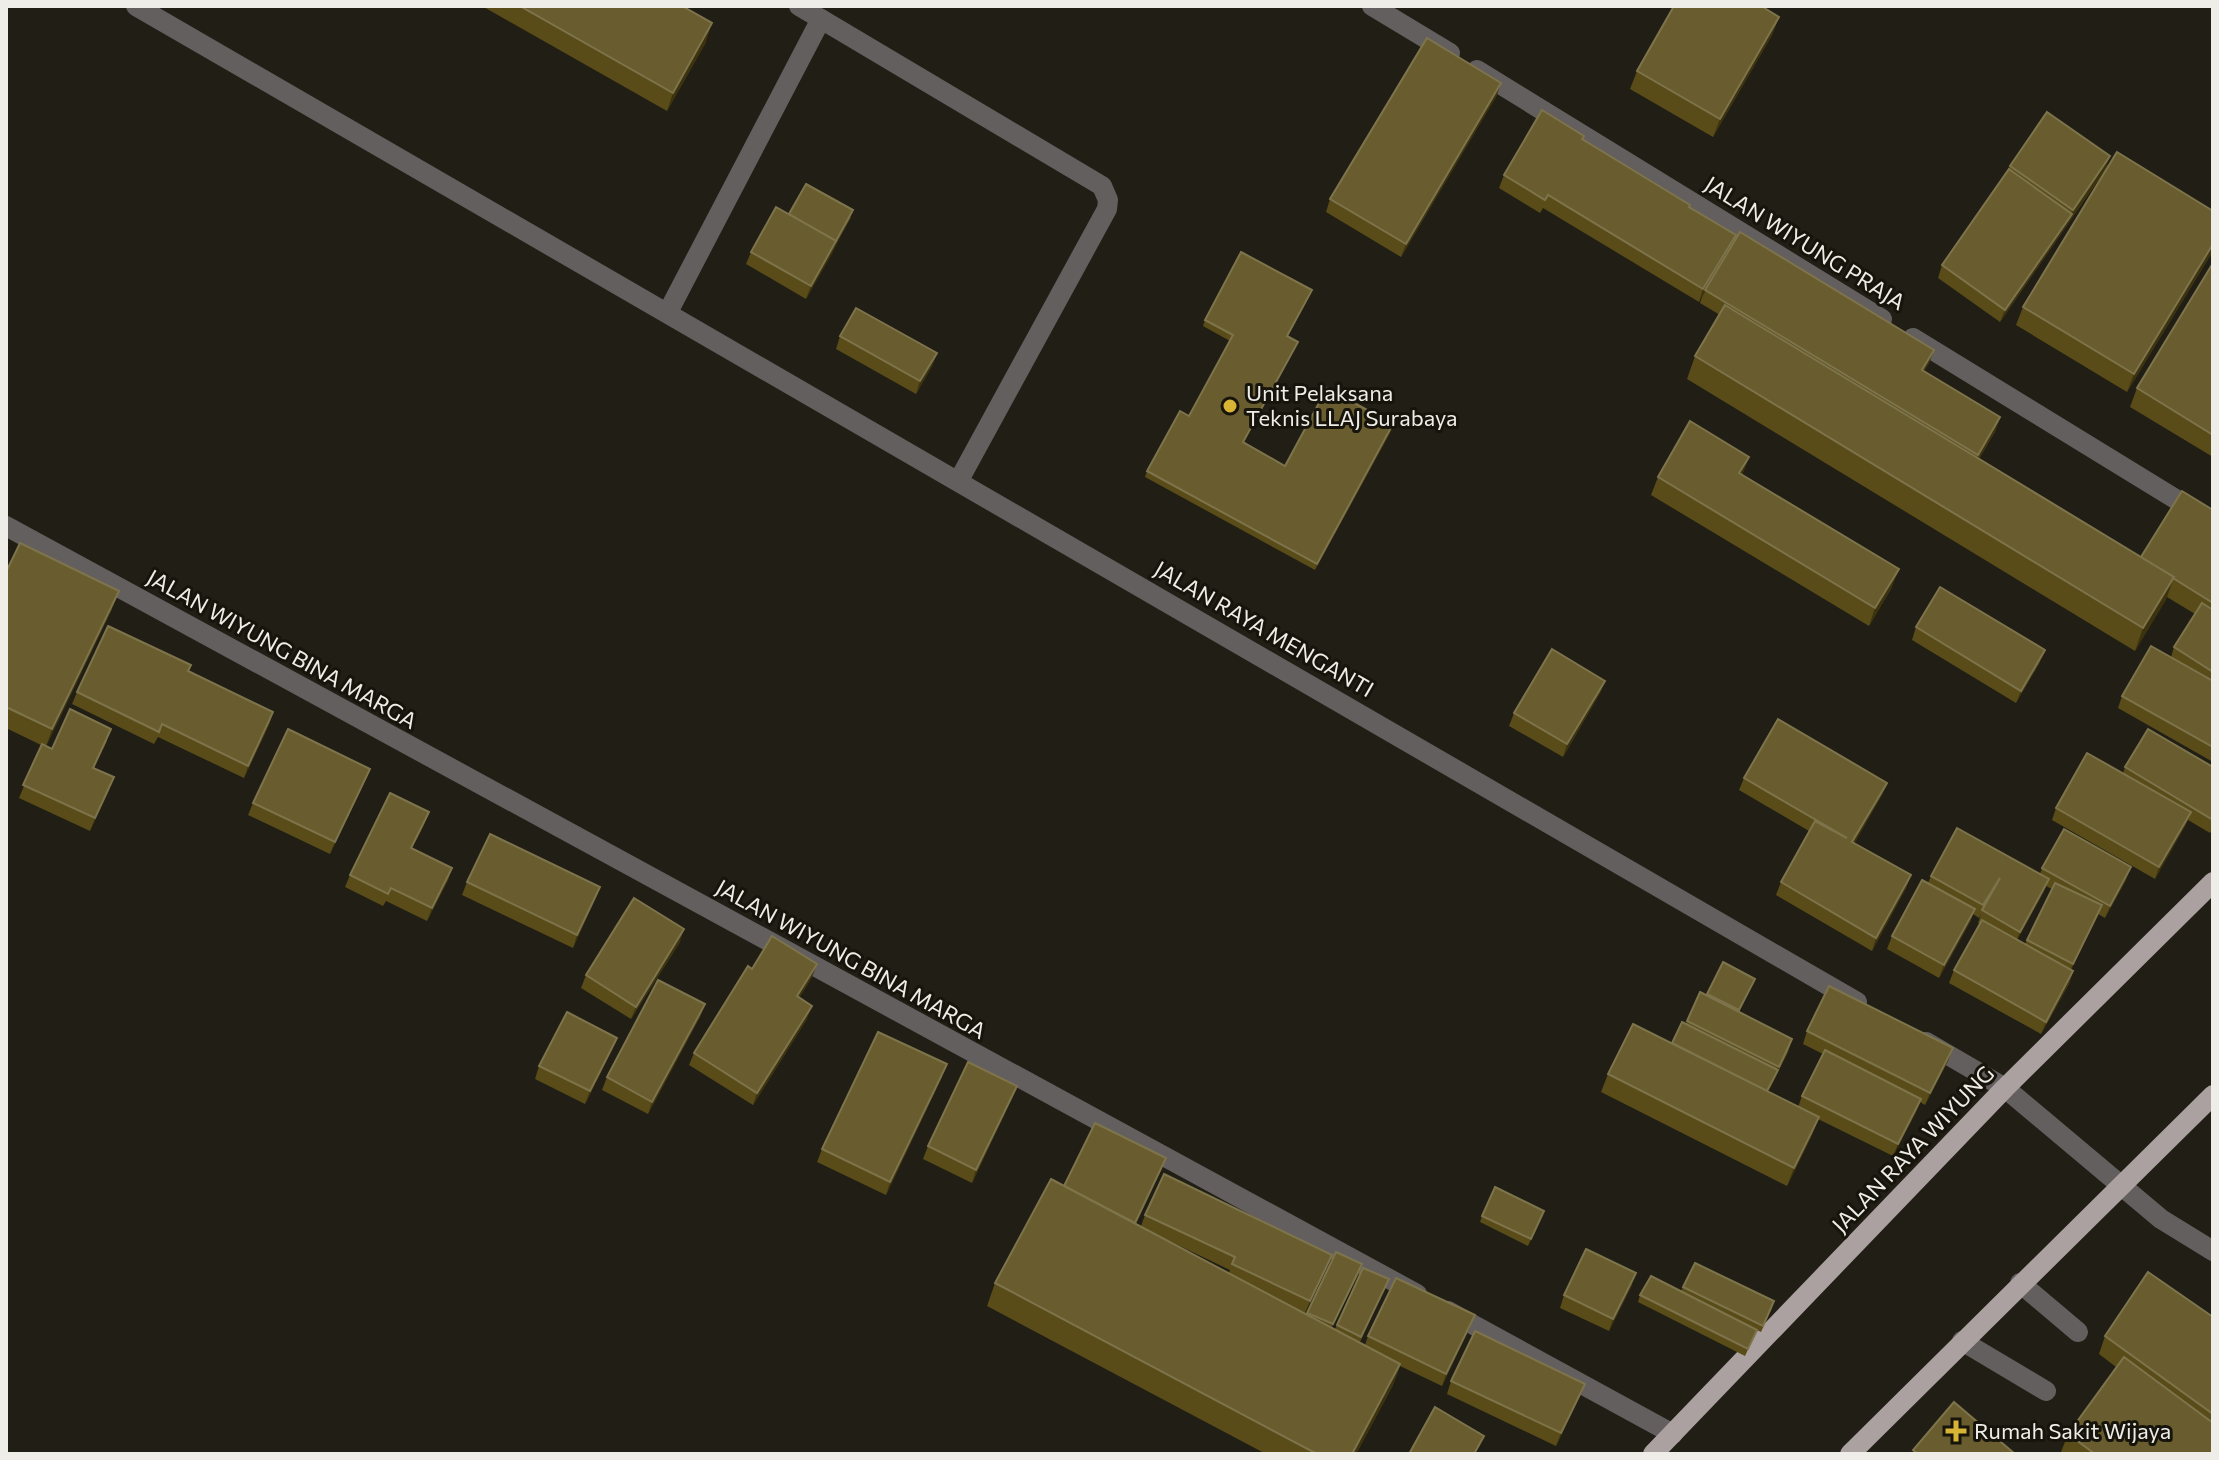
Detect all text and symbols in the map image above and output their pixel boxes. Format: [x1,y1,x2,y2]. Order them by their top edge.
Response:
street label: JALAN WIYUNG PRAJA [1700,170,1911,315]
place label: Unit Pelaksana Teknis LLAJ Surabaya [1246,379,1458,431]
marker: Unit Pelaksana Teknis LLAJ Surabaya [1221,397,1239,415]
street label: JALAN RAYA MENGANTI [1150,555,1379,702]
street label: JALAN WIYUNG BINA MARGA [143,563,422,734]
street label: JALAN WIYUNG BINA MARGA [712,873,991,1044]
street label: JALAN RAYA WIYUNG [1826,1060,1999,1238]
place label: Rumah Sakit Wijaya [1974,1417,2171,1444]
marker: Rumah Sakit Wijaya [1945,1420,1967,1442]

